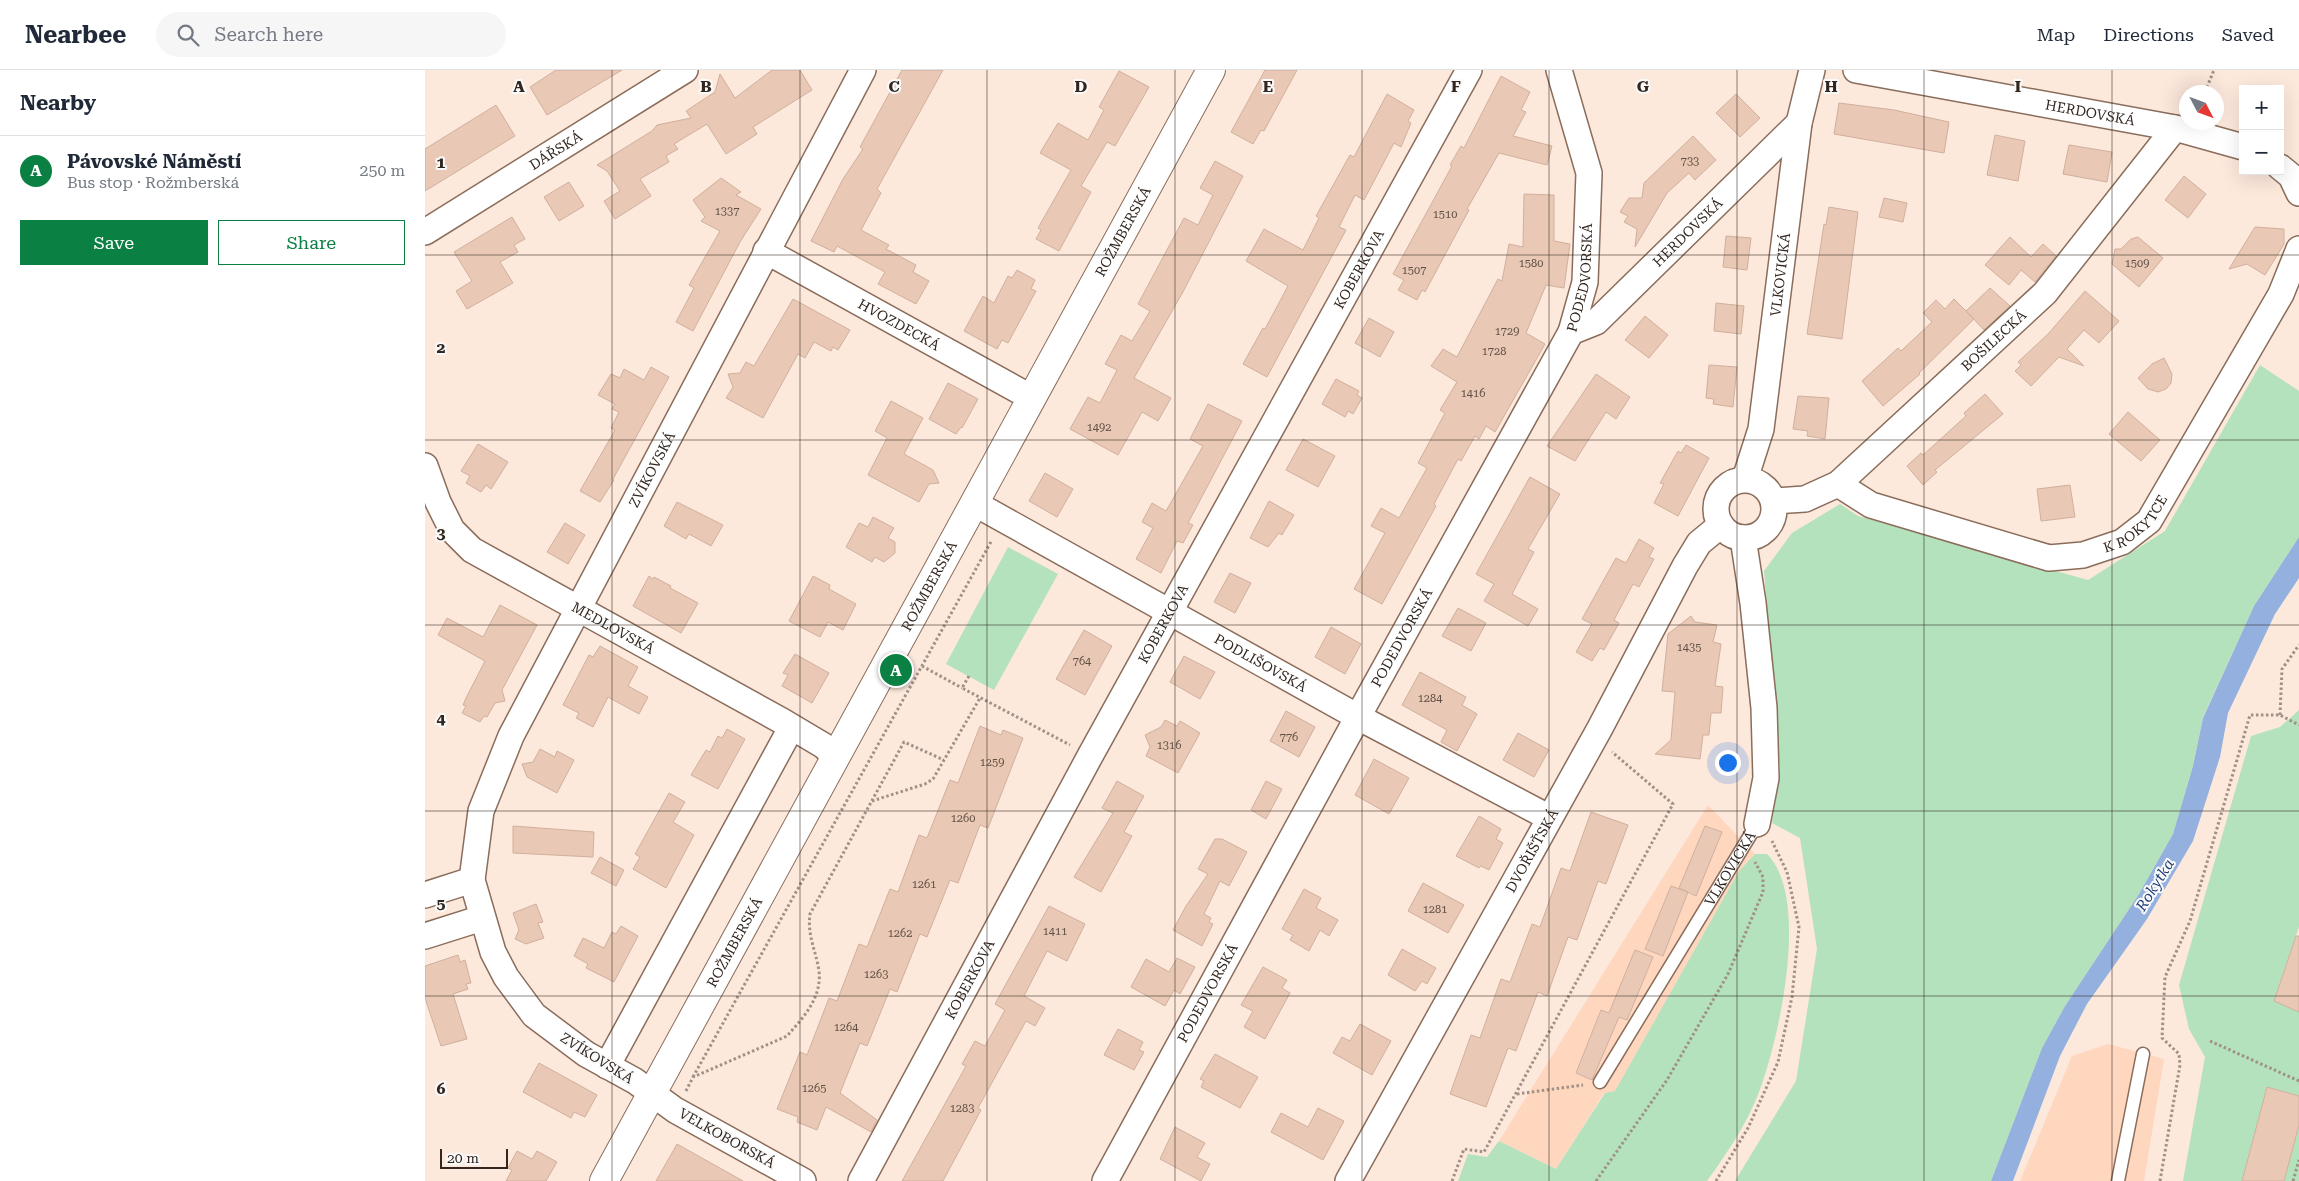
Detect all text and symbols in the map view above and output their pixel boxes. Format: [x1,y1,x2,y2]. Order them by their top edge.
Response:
search box [156,12,506,57]
text: Nearbee [25,21,126,49]
icon: search [174,21,202,49]
text: Search here [214,23,323,46]
text: Map [2037,24,2075,45]
text: Directions [2103,24,2194,45]
text: Saved [2222,24,2274,45]
text: A [513,77,525,96]
text: B [700,77,712,96]
text: C [888,77,900,96]
text: D [1075,77,1088,96]
text: E [1263,77,1273,96]
text: F [1451,77,1461,96]
text: G [1637,77,1650,96]
text: H [1824,77,1838,96]
text: I [2015,77,2021,96]
north arrow [2179,85,2224,130]
map controls [2239,85,2284,175]
button: + [2239,85,2284,130]
text: Nearby [20,91,96,115]
street label: HERDOVSKÁ [2044,97,2136,129]
street label: DÁŘSKÁ [526,128,585,173]
button: − [2239,130,2284,175]
text: Pávovské Náměstí [67,150,241,173]
text: 1 [437,153,446,172]
house number: 733 [1681,155,1699,168]
text: A [30,161,42,180]
text: 250 m [359,161,405,180]
text: Bus stop · Rožmberská [67,173,239,192]
street label: ROŽMBERSKÁ [1092,184,1154,279]
street label: HERDOVSKÁ [1649,195,1726,270]
house number: 1337 [715,205,739,218]
house number: 1510 [1433,208,1457,221]
button: Save [20,220,208,265]
button: Share [218,220,405,265]
street label: PODEDVORSKÁ [1563,223,1595,334]
street label: KOBERKOVA [1331,227,1387,311]
street label: VLKOVICKÁ [1767,232,1793,317]
house number: 1580 [1519,257,1543,270]
house number: 1509 [2125,257,2149,270]
house number: 1507 [1402,264,1426,277]
street label: HVOZDECKÁ [855,296,943,354]
street label: BOŠILECKÁ [1958,307,2029,374]
house number: 1729 [1495,325,1519,338]
text: 2 [437,338,446,357]
house number: 1728 [1482,345,1506,358]
house number: 1416 [1461,387,1485,400]
house number: 1492 [1087,421,1111,434]
street label: ZVÍKOVSKÁ [625,429,678,510]
street label: K ROKYTCE [2101,492,2170,556]
text: 3 [437,524,446,543]
street label: ROŽMBERSKÁ [898,538,960,634]
street label: KOBERKOVA [1135,581,1191,666]
street label: PODEDVORSKÁ [1368,585,1435,690]
street label: MEDLOVSKÁ [569,599,657,657]
street label: PODLIŠOVSKÁ [1211,631,1310,695]
house number: 1435 [1677,641,1701,654]
pin: A [880,651,912,689]
house number: 764 [1073,655,1092,668]
house number: 1284 [1418,692,1443,705]
text: 4 [437,709,446,728]
house number: 776 [1280,731,1298,744]
house number: 1316 [1157,739,1181,752]
your location [1715,750,1741,776]
house number: 1259 [980,756,1004,769]
street label: DVOŘIŠŤSKÁ [1502,806,1561,895]
house number: 1260 [951,812,975,825]
street label: VLKOVICKÁ [1701,828,1759,909]
water label: Rokytka [2132,856,2178,915]
house number: 1261 [912,878,936,891]
text: 5 [437,894,446,913]
street label: ROŽMBERSKÁ [703,894,765,990]
house number: 1281 [1423,903,1447,916]
house number: 1411 [1043,925,1067,938]
house number: 1262 [888,927,912,940]
street label: KOBERKOVA [942,937,998,1022]
street label: PODEDVORSKÁ [1174,941,1241,1045]
house number: 1263 [864,968,888,981]
house number: 1264 [834,1021,859,1034]
street label: ZVÍKOVSKÁ [558,1029,637,1087]
text: 6 [437,1079,446,1098]
house number: 1265 [802,1082,826,1095]
house number: 1283 [950,1102,974,1115]
street label: VELKOBORSKÁ [676,1105,778,1171]
scale bar [440,1146,507,1169]
text: 20 m [447,1150,479,1166]

